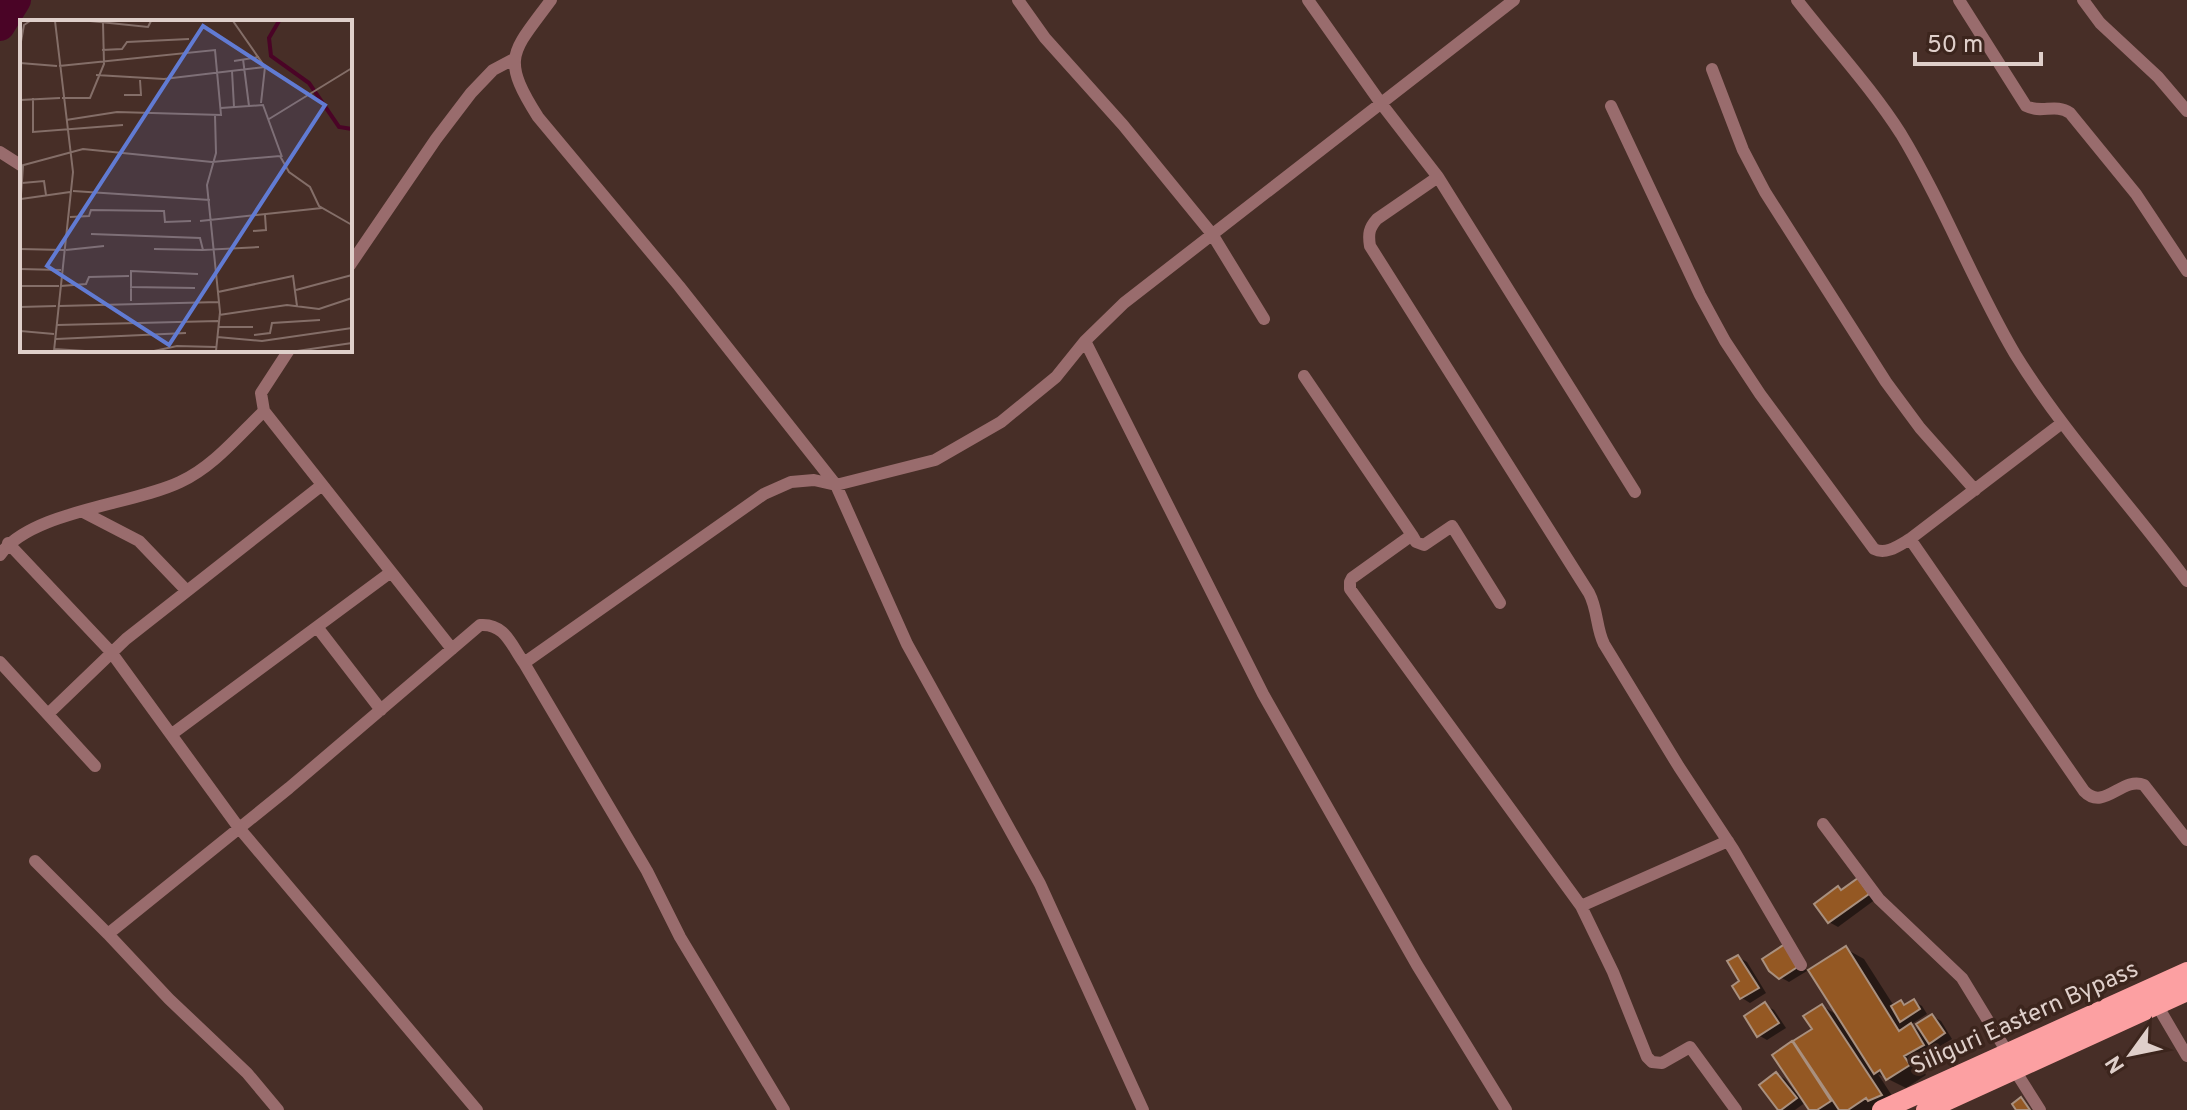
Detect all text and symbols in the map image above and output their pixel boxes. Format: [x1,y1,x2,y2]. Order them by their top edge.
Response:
scale bar [1915,16,2041,66]
inset map [20,20,352,352]
text: 50 m [1927,31,1983,61]
street label: Siliguri Eastern Bypass [1906,955,2143,1083]
north arrow [2091,1014,2171,1094]
text: N [2101,1050,2132,1078]

